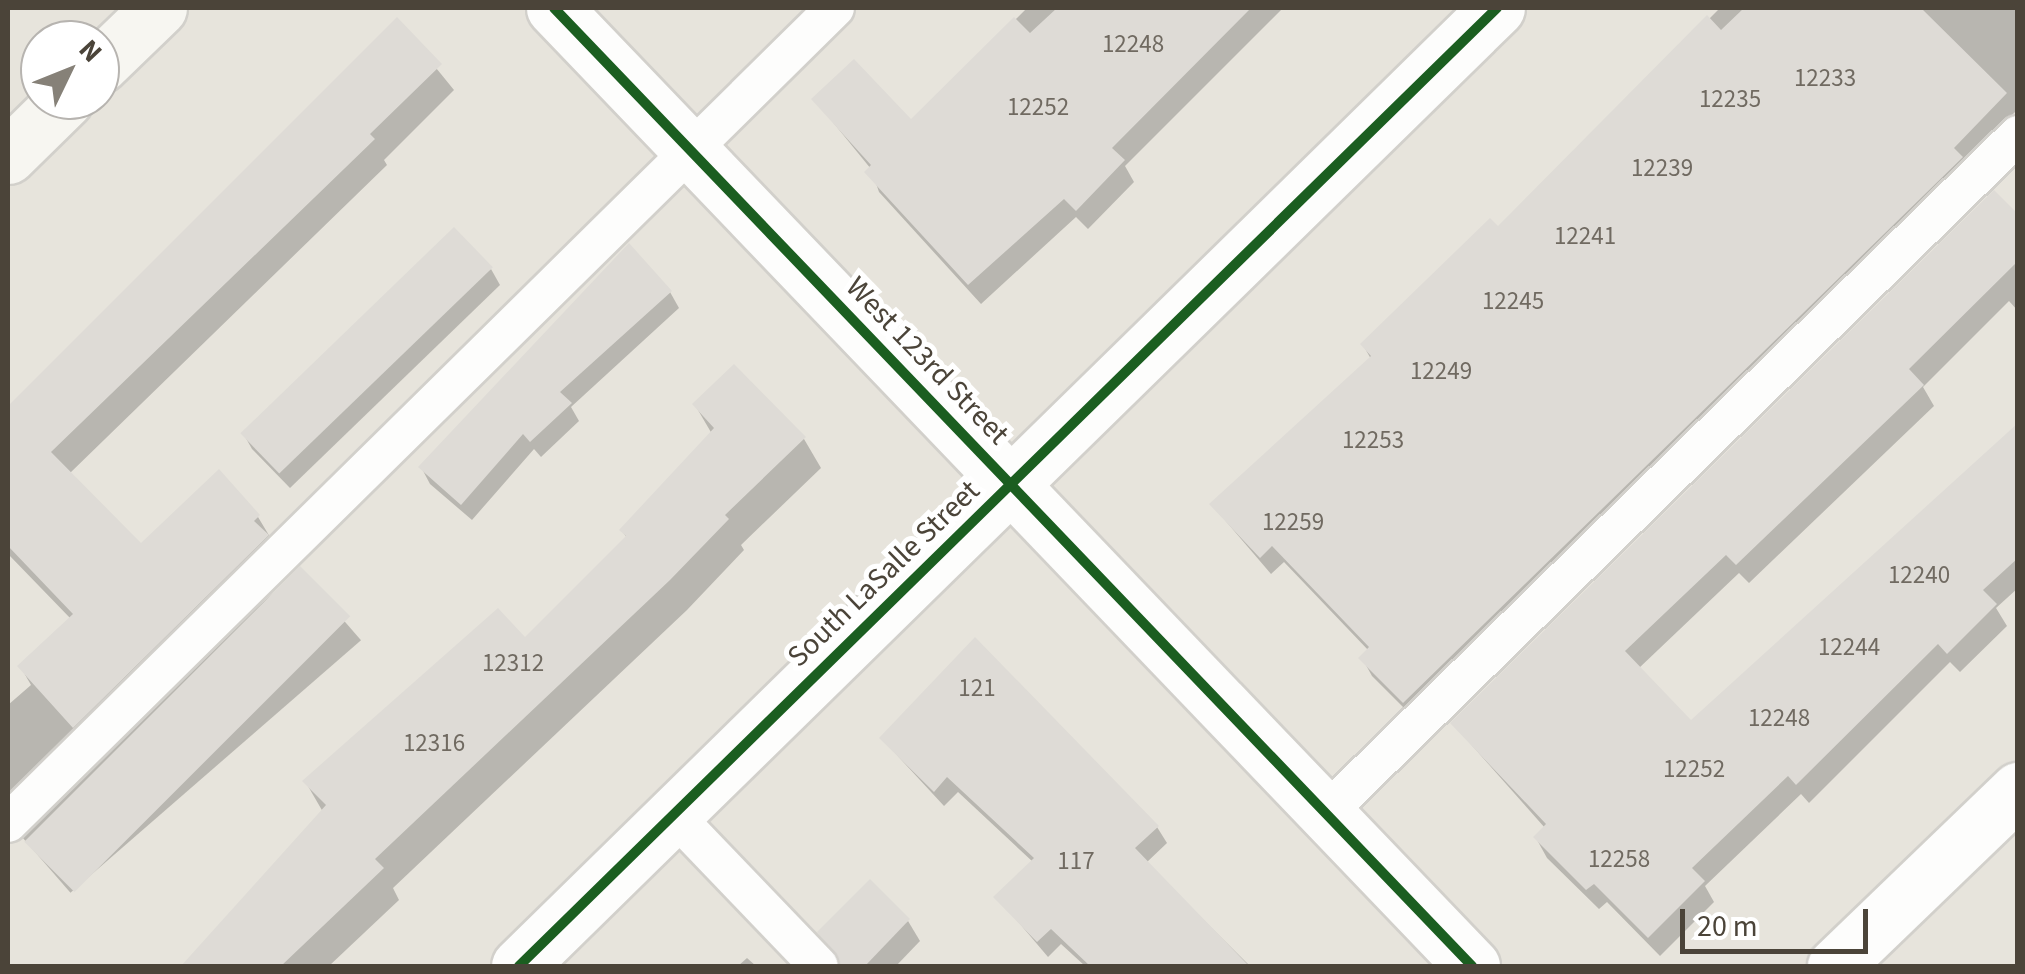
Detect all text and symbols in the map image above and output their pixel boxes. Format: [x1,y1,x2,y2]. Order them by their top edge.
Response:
north arrow [20,20,120,120]
house number: 12248 [1102,29,1164,59]
text: N [69,30,111,71]
house number: 12233 [1794,63,1856,93]
house number: 12235 [1699,84,1761,114]
house number: 12252 [1007,92,1069,122]
house number: 12239 [1631,153,1693,183]
house number: 12241 [1554,221,1616,251]
street label: West 123rd Street [838,270,1016,452]
house number: 12245 [1482,286,1544,316]
house number: 12249 [1410,356,1472,386]
house number: 12253 [1342,425,1404,455]
street label: South LaSalle Street [780,473,988,675]
house number: 12259 [1262,507,1324,537]
house number: 12240 [1888,560,1950,590]
house number: 12244 [1818,632,1880,662]
house number: 12312 [482,648,544,678]
house number: 121 [958,673,996,703]
house number: 12248 [1748,703,1810,733]
house number: 12316 [403,728,465,758]
house number: 12252 [1663,754,1725,784]
house number: 12258 [1588,844,1650,874]
house number: 117 [1057,846,1095,876]
scale bar [1685,889,1872,951]
text: 20 m [1697,905,1758,948]

